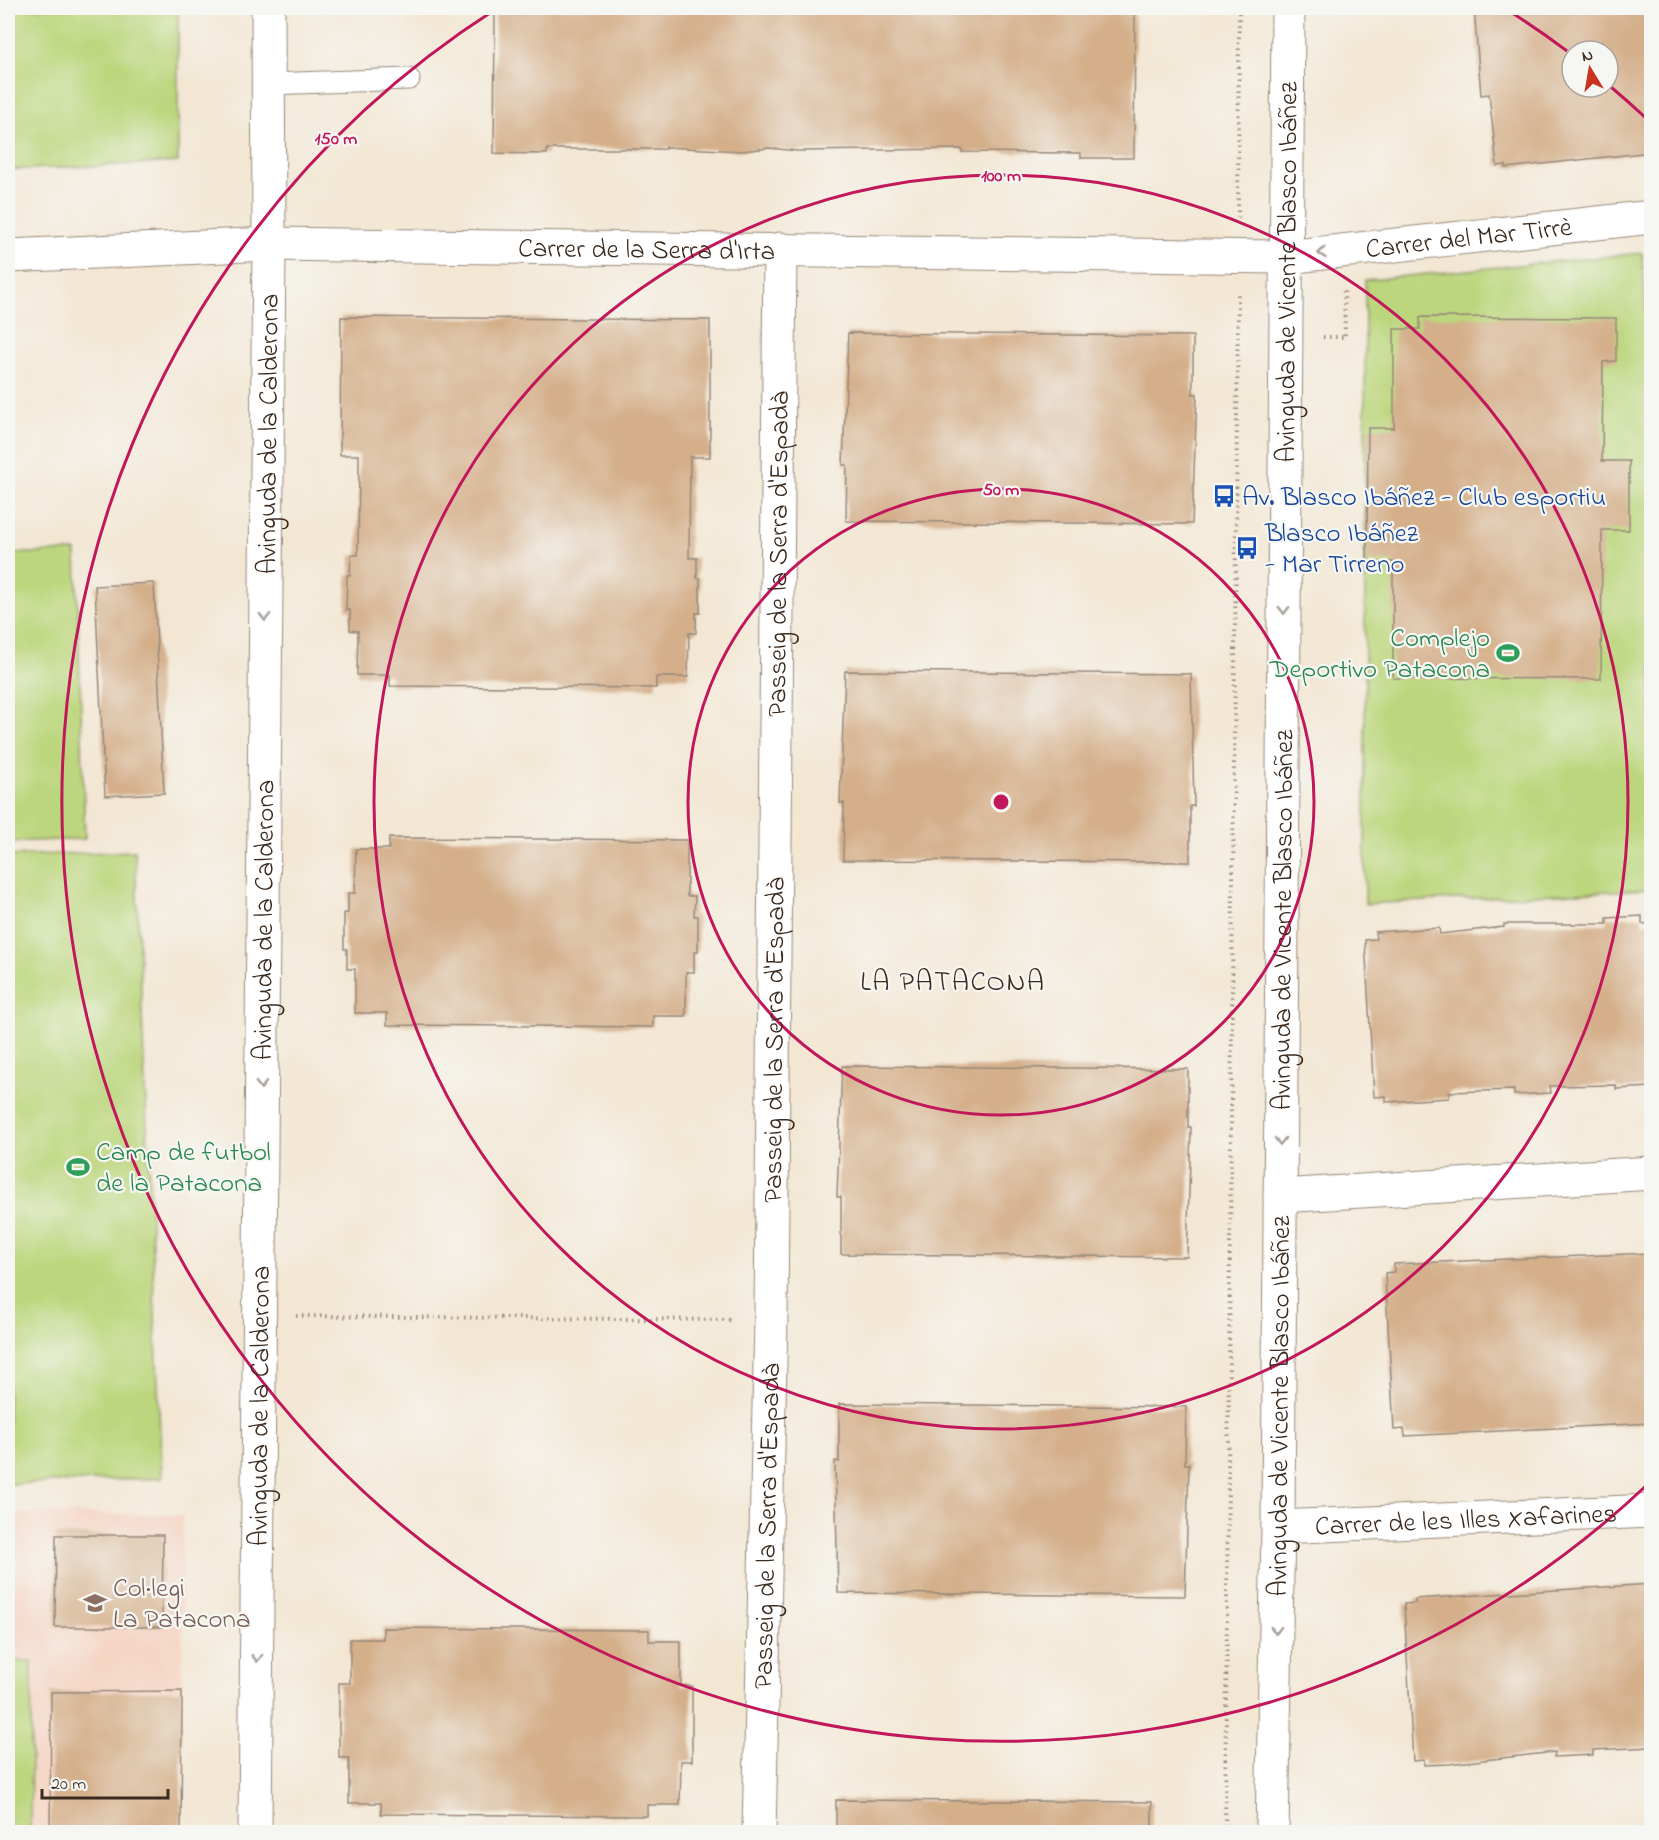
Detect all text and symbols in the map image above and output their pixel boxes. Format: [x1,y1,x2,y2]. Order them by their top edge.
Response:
north arrow [1560,39,1620,99]
text: N [1580,43,1595,69]
street label: Avinguda de Vicente Blasco Ibáñez [1268,81,1310,463]
text: 150 m [315,127,357,153]
text: 100 m [981,164,1021,190]
street label: Carrer del Mar Tirrè [1364,209,1575,270]
street label: Carrer de la Serra d'Irta [518,230,776,272]
one-way arrow [1317,247,1327,259]
street label: Avinguda de la Calderona [249,293,291,575]
street label: Passeig de la Serra d'Espadà [759,391,801,717]
text: 50 m [983,478,1019,504]
place label: Av. Blasco Ibáñez - Club esportiu [1242,479,1606,518]
bus stop icon: Av. Blasco Ibáñez - Club esportiu [1211,483,1237,509]
place label: Blasco Ibáñez - Mar Tirreno [1264,515,1419,585]
bus stop icon: Blasco Ibáñez - Mar Tirreno [1234,535,1260,561]
one-way arrow [1278,605,1290,614]
one-way arrow [259,613,272,622]
place label: Complejo Deportivo Patacona [1269,620,1490,690]
sports icon: Complejo Deportivo Patacona [1495,640,1521,666]
street label: Avinguda de Vicente Blasco Ibáñez [1264,729,1305,1111]
street label: Avinguda de la Calderona [245,779,286,1061]
centre of rings [991,792,1011,812]
street label: Passeig de la Serra d'Espadà [755,877,797,1203]
district label: LA PATACONA [860,963,1046,1004]
one-way arrow [255,1081,267,1090]
place label: Camp de futbol de la Patacona [96,1134,271,1204]
one-way arrow [1274,1136,1286,1145]
sports icon: Camp de futbol de la Patacona [65,1154,91,1180]
street label: Avinguda de Vicente Blasco Ibáñez [1260,1215,1302,1597]
street label: Avinguda de la Calderona [241,1265,282,1547]
street label: Passeig de la Serra d'Espadà [745,1363,792,1689]
street label: Carrer de les Illes Xafarines [1314,1496,1618,1547]
place label: Col·legi La Patacona [113,1570,250,1640]
school or university icon: Col·legi La Patacona [82,1590,108,1616]
one-way arrow [1270,1625,1283,1634]
one-way arrow [250,1654,263,1663]
scale bar [42,1762,168,1800]
text: 20 m [51,1772,86,1798]

